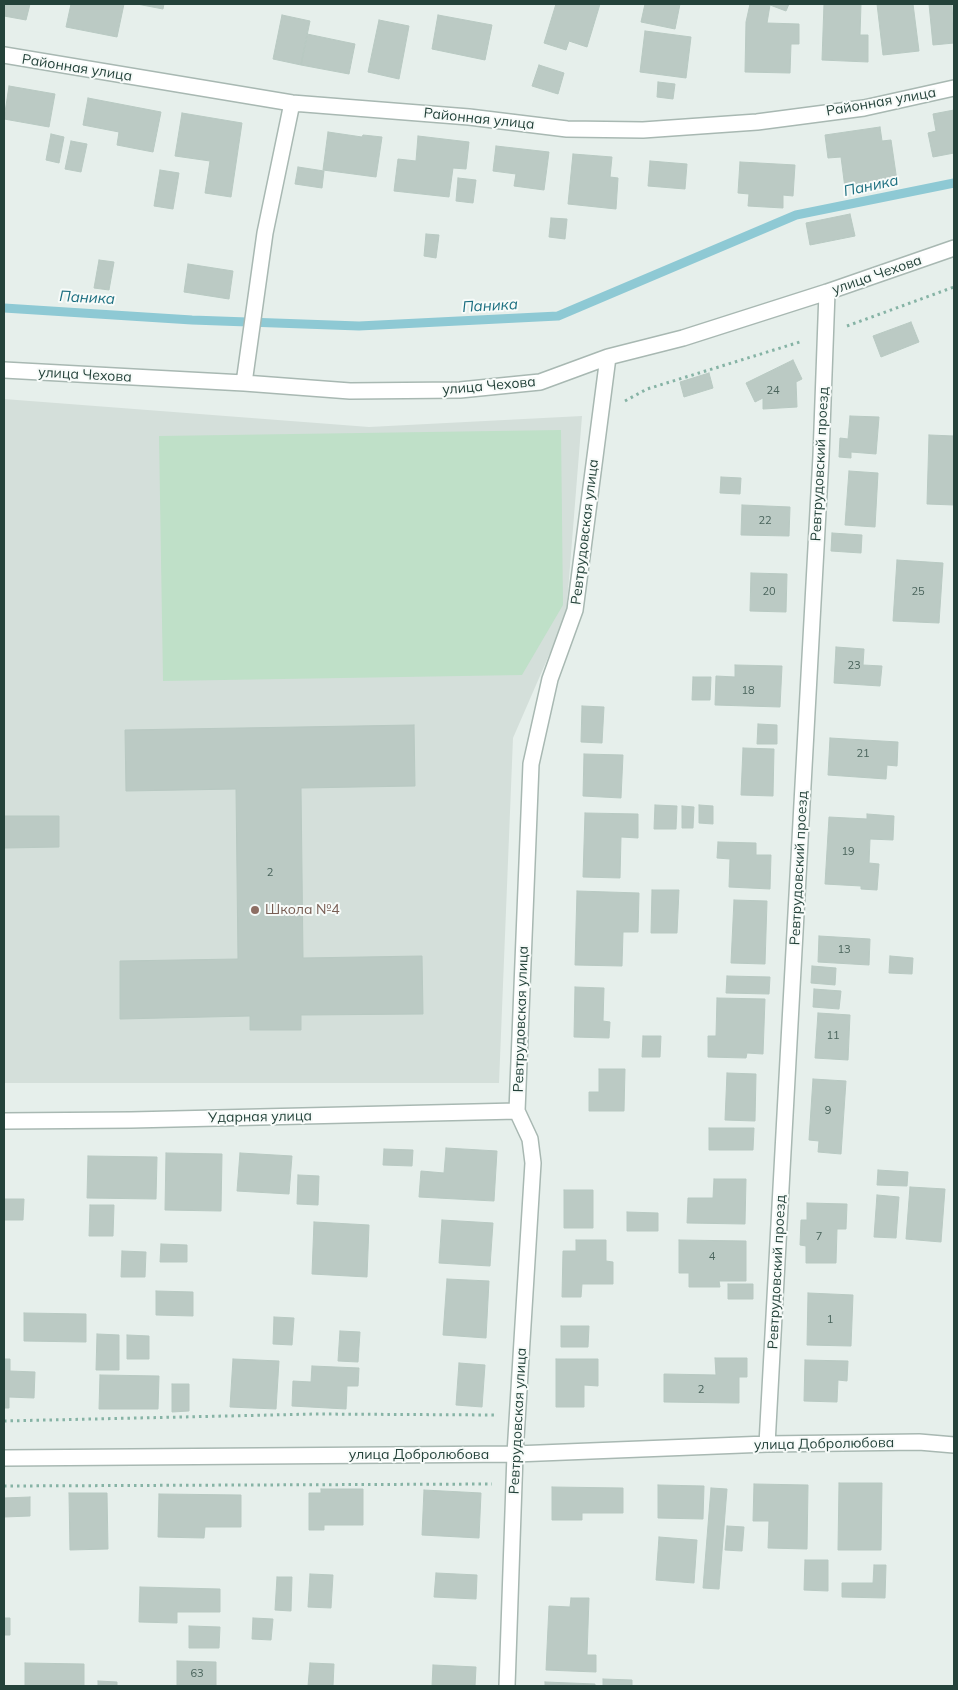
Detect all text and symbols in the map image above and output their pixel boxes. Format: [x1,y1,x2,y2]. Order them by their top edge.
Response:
street label: Районная улица [21,51,133,85]
street label: Районная улица [825,84,937,120]
street label: Районная улица [423,105,535,133]
water label: Паника [842,171,900,201]
street label: улица Чехова [830,252,924,298]
water label: Паника [59,288,115,308]
water label: Паника [462,296,518,316]
street label: улица Чехова [38,364,132,386]
street label: улица Чехова [442,374,536,398]
house number: 24 [766,384,780,398]
street label: Ревтрудовский проезд [808,386,832,542]
street label: Ревтрудовская улица [568,458,602,606]
house number: 22 [758,514,772,528]
house number: 20 [762,585,776,599]
house number: 25 [911,585,925,599]
house number: 23 [847,659,861,673]
house number: 18 [741,684,755,698]
house number: 21 [856,747,870,761]
street label: Ревтрудовский проезд [787,790,811,946]
house number: 19 [841,845,855,859]
house number: 2 [267,866,273,880]
place label: Школа №4 [265,902,340,918]
marker: Школа №4 [249,904,261,916]
house number: 13 [837,943,851,957]
street label: Ревтрудовская улица [510,945,532,1093]
house number: 11 [826,1029,840,1043]
house number: 9 [825,1104,831,1118]
street label: Ударная улица [208,1108,312,1126]
street label: Ревтрудовский проезд [765,1194,789,1350]
house number: 7 [816,1230,822,1244]
house number: 4 [709,1250,715,1264]
house number: 1 [827,1313,833,1327]
street label: Ревтрудовская улица [506,1347,530,1495]
house number: 2 [698,1383,704,1397]
street label: улица Добролюбова [754,1434,894,1454]
street label: улица Добролюбова [349,1447,489,1463]
house number: 63 [190,1667,204,1681]

